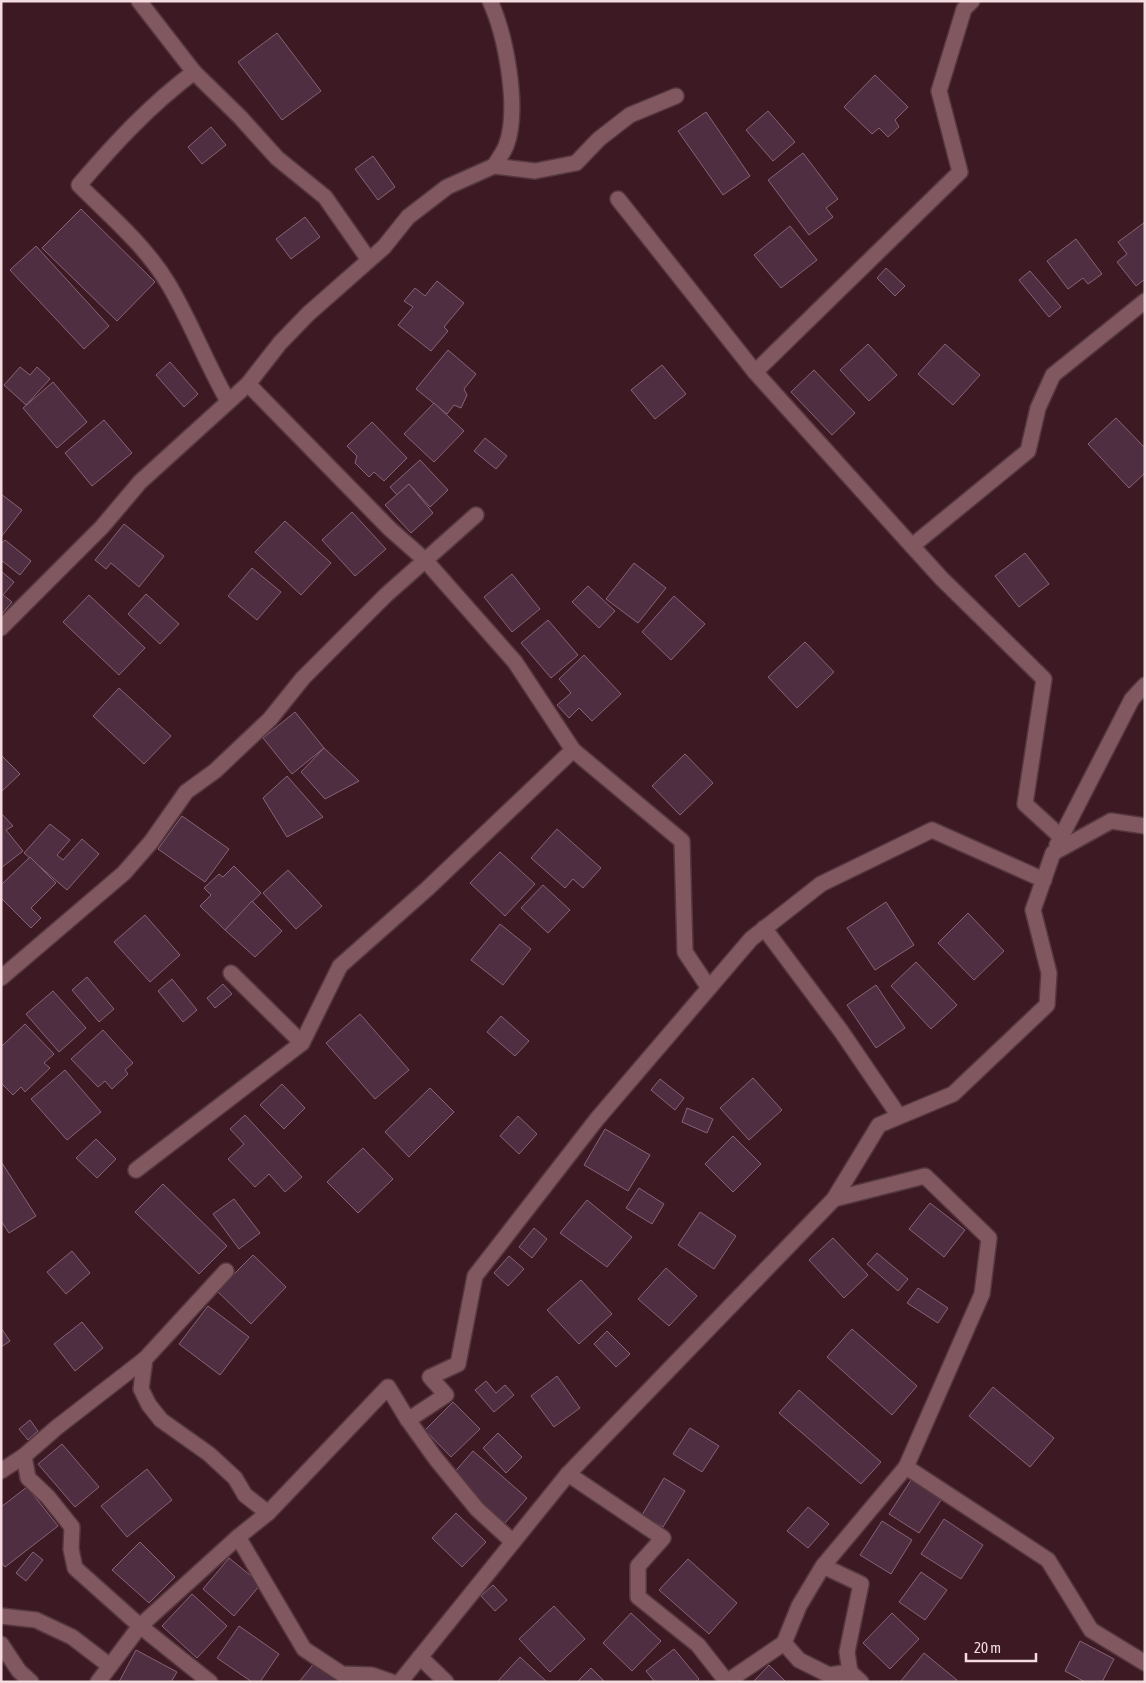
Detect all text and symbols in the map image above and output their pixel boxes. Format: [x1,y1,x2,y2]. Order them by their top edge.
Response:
scale bar [966,1630,1036,1662]
text: 20 m [974,1639,1001,1656]

